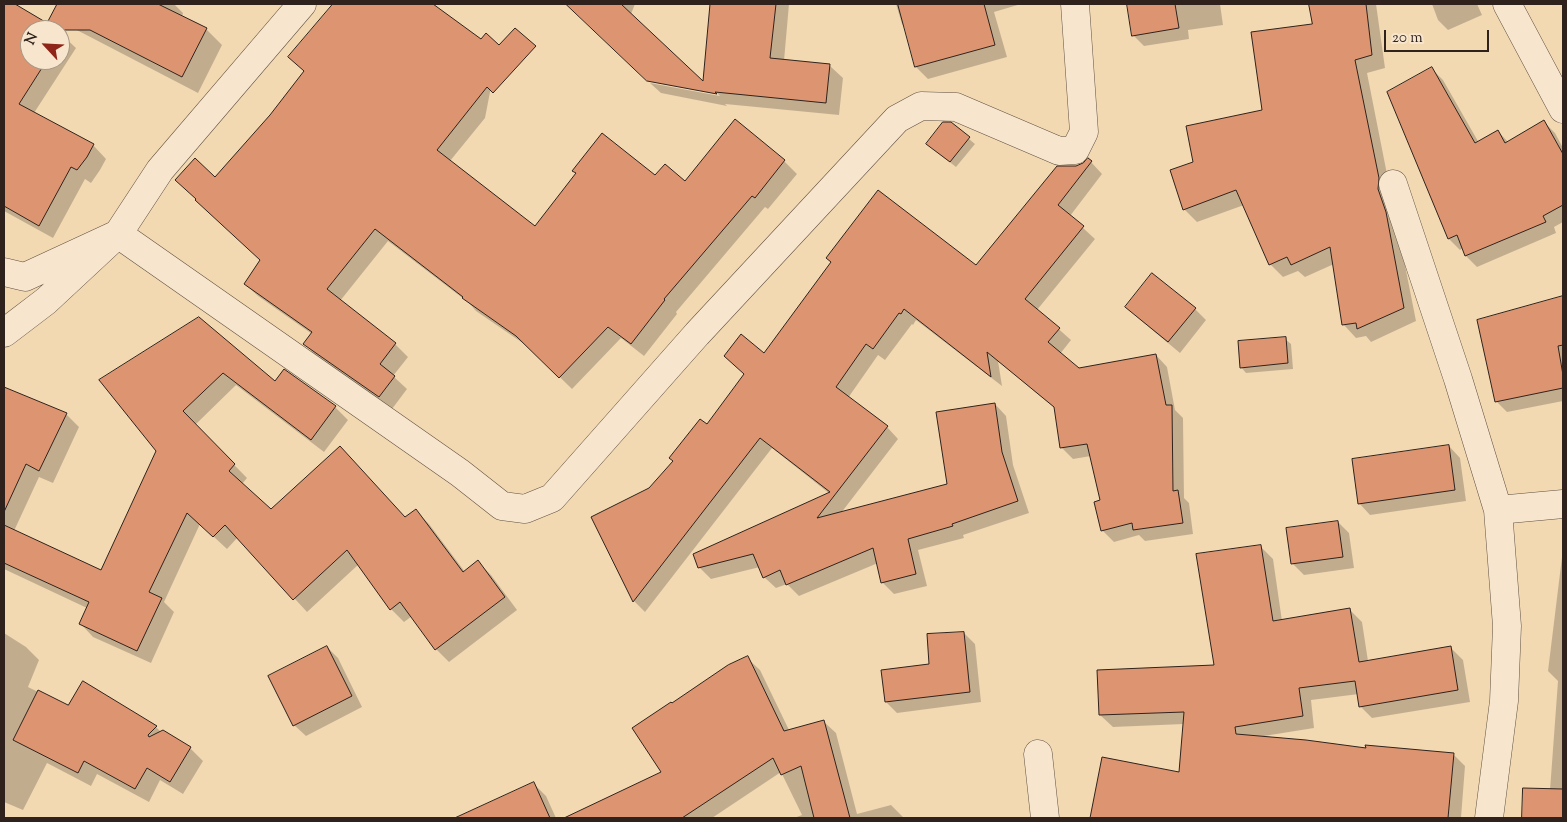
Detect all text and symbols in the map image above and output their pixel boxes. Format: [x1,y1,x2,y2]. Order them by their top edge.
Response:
north arrow [20,20,70,70]
scale bar [1387,20,1492,52]
text: 20 m [1392,28,1423,49]
text: N [21,30,44,48]

